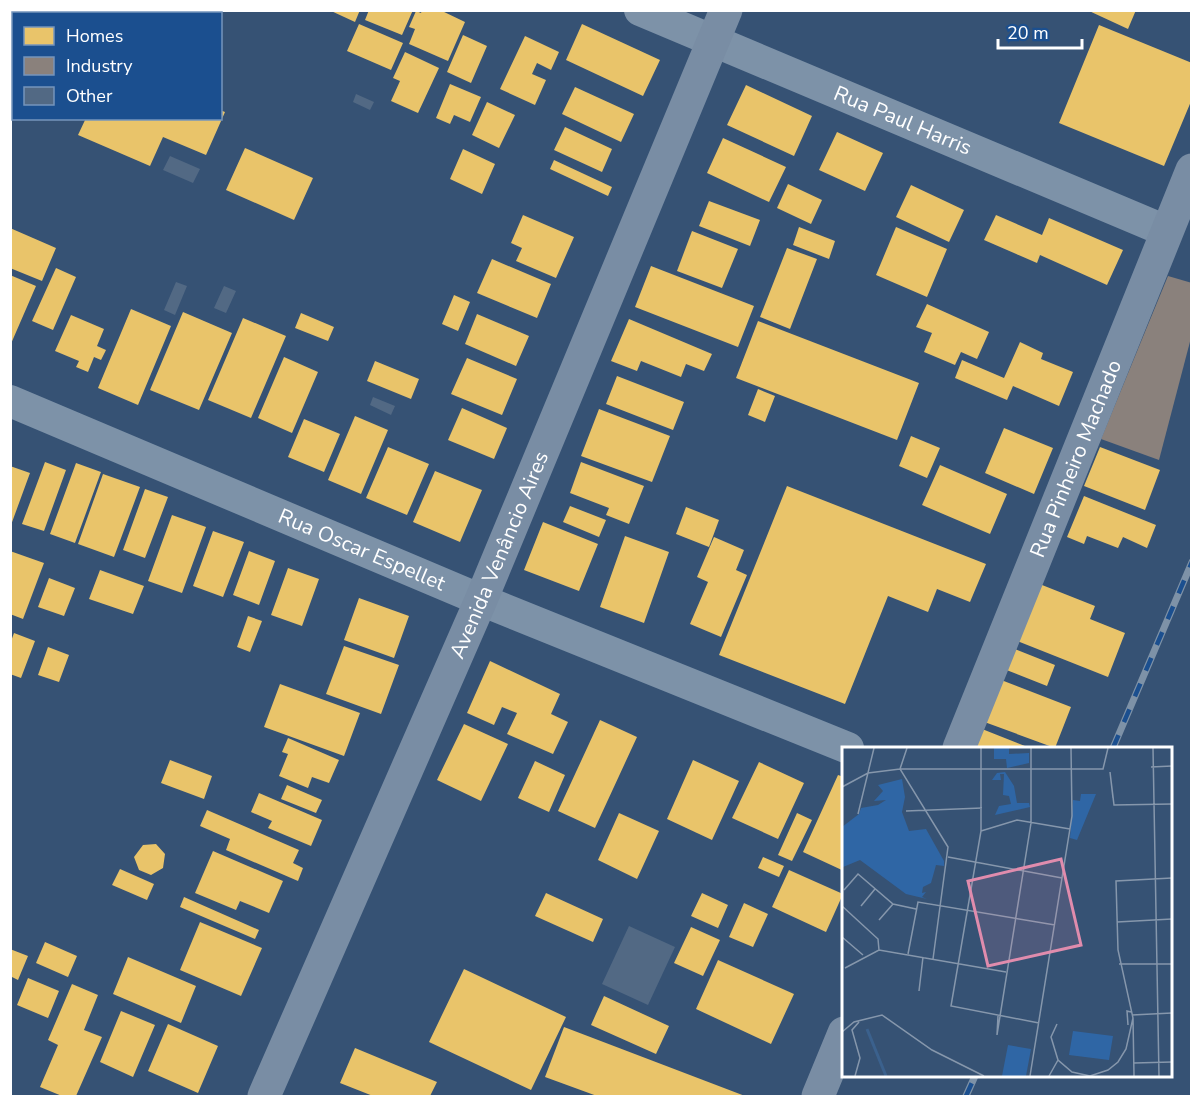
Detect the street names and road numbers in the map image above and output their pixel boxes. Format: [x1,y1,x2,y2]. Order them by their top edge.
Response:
street label: Rua Paul Harris [830,79,976,162]
street label: Rua Pinheiro Machado [1023,356,1128,562]
street label: Avenida Venâncio Aires [443,447,555,663]
street label: Rua Oscar Espellet [274,502,450,598]

